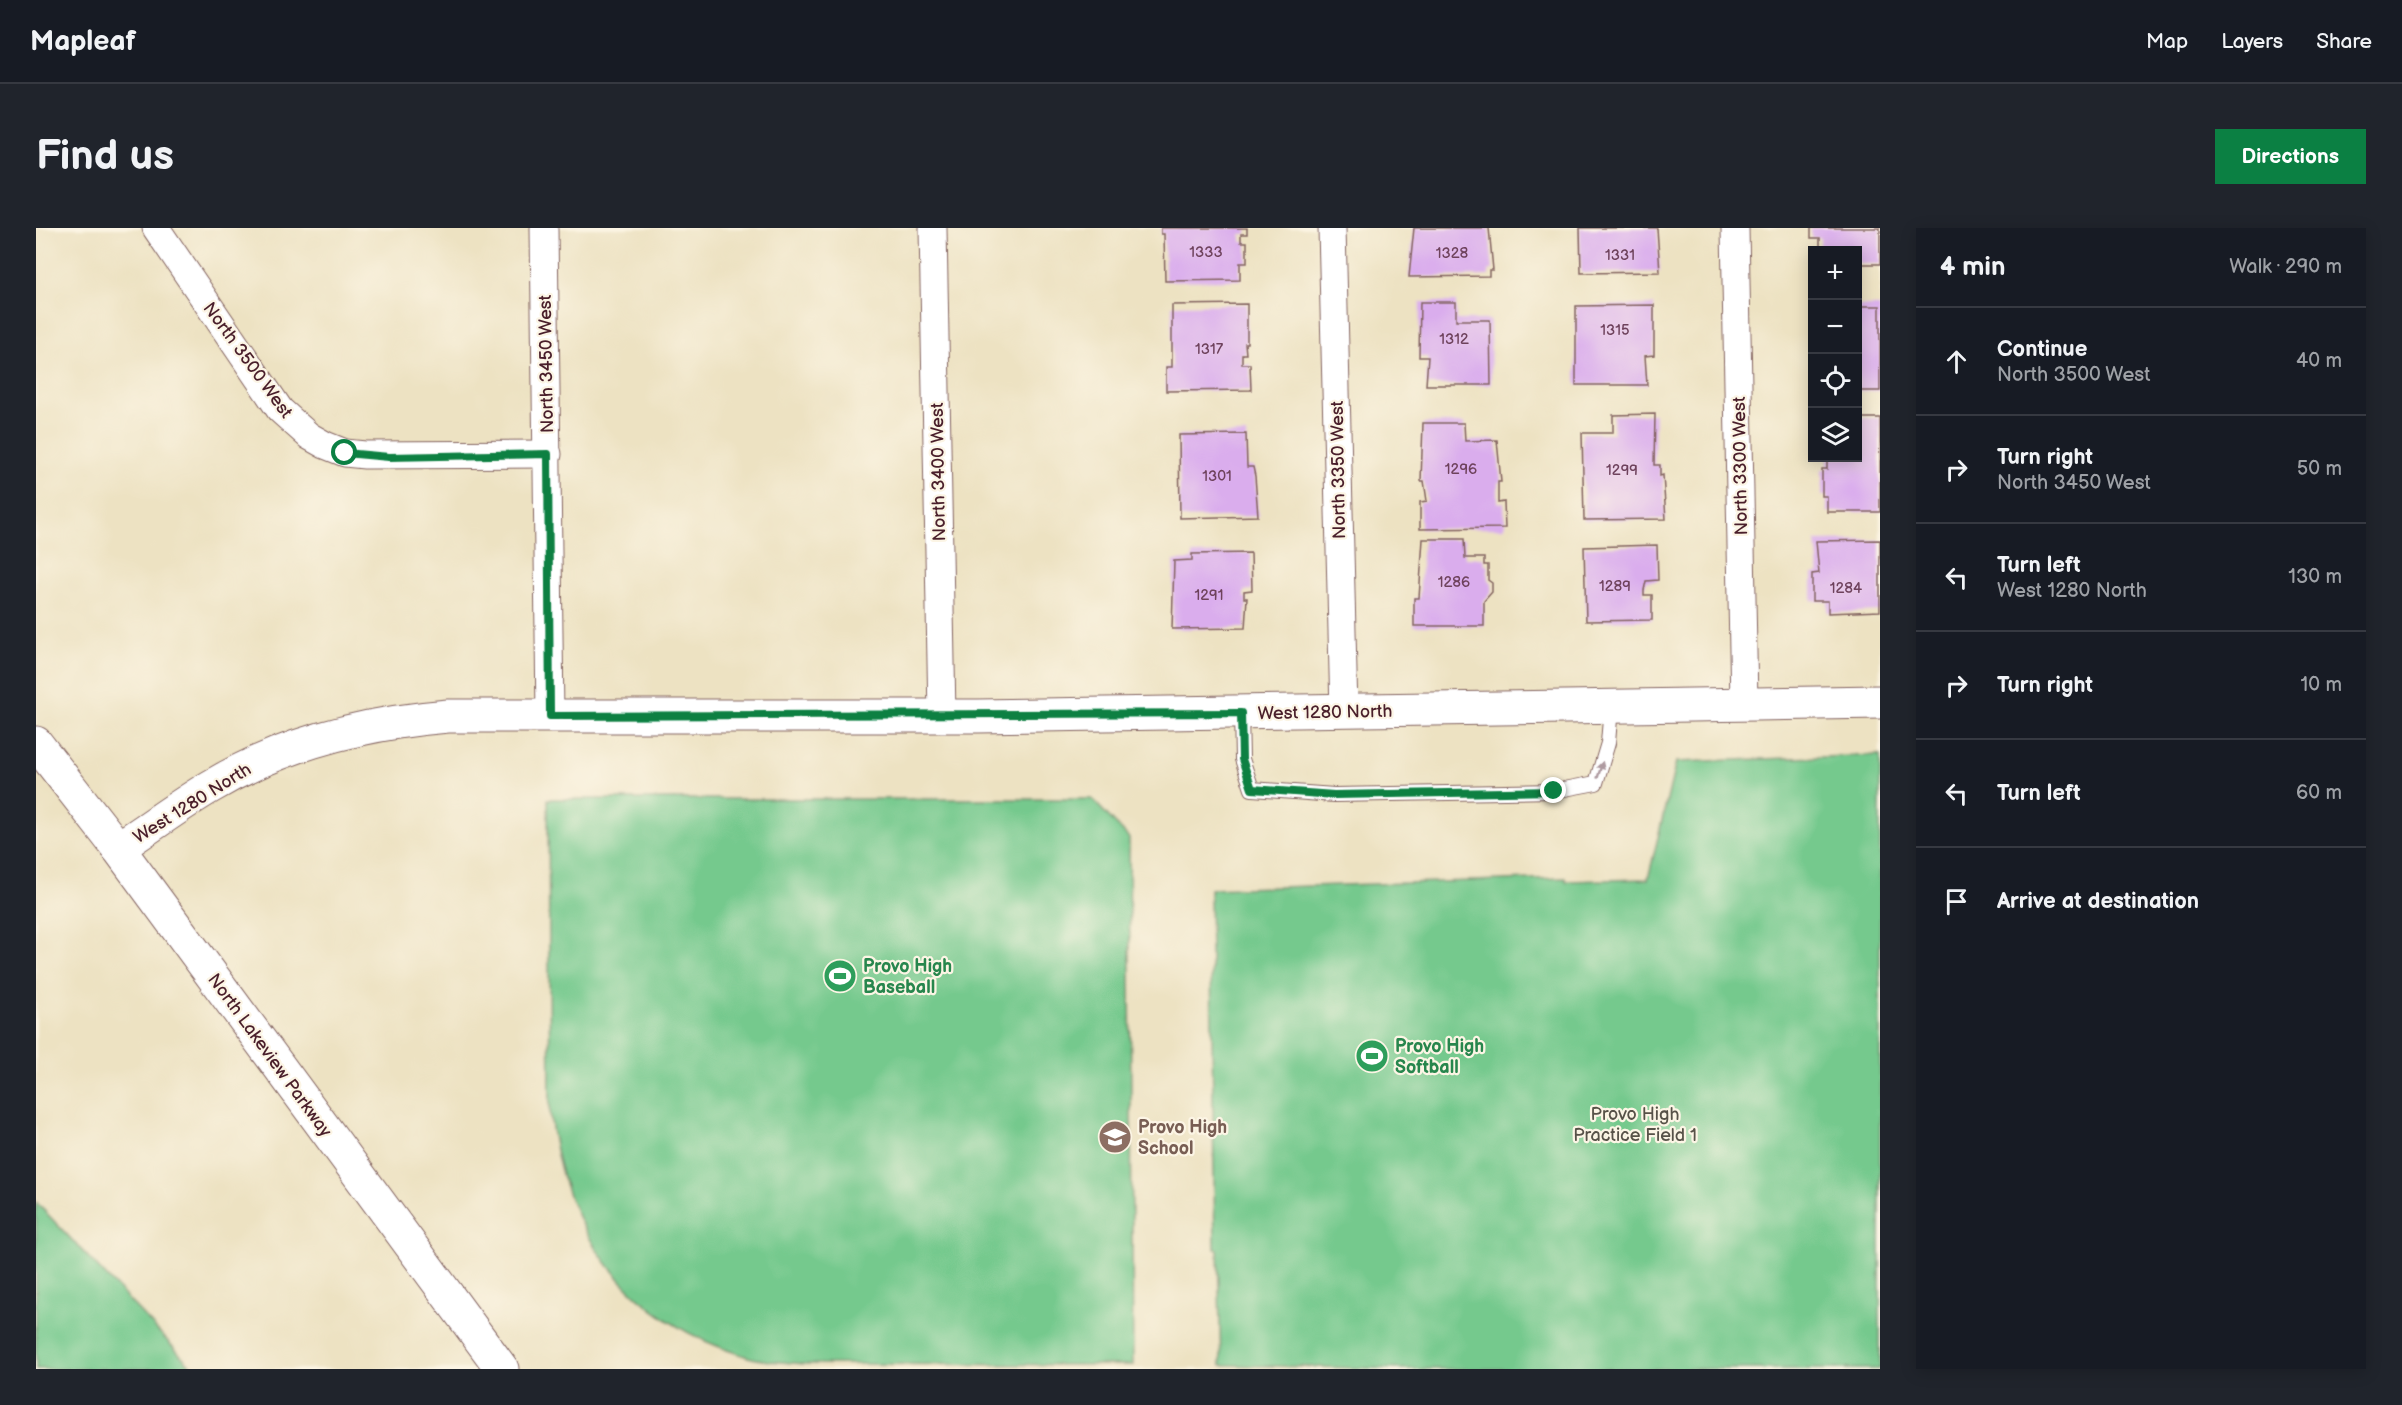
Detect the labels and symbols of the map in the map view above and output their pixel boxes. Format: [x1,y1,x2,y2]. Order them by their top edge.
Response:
house number: 1333 [1189,243,1223,262]
house number: 1328 [1436,244,1469,263]
house number: 1331 [1605,246,1635,265]
street label: North 3450 West [535,294,558,433]
street label: North 3500 West [199,298,297,423]
house number: 1315 [1600,321,1630,340]
house number: 1312 [1439,330,1469,349]
house number: 1317 [1195,340,1224,359]
street label: North 3300 West [1729,396,1752,536]
street label: North 3350 West [1327,400,1350,539]
street label: North 3400 West [927,402,950,541]
route start [331,439,357,465]
house number: 1296 [1445,460,1477,479]
house number: 1299 [1606,461,1638,480]
house number: 1301 [1202,467,1232,486]
house number: 1286 [1438,573,1470,592]
house number: 1289 [1599,577,1631,596]
house number: 1284 [1830,579,1862,598]
house number: 1291 [1194,586,1224,605]
street label: West 1280 North [1257,701,1393,724]
street label: West 1280 North [130,759,255,848]
one-way arrow [1596,761,1605,779]
route end [1540,777,1566,803]
place label: Provo High Baseball [863,956,952,998]
sports icon: Provo High Baseball [822,958,858,994]
street label: North Lakeview Parkway [203,970,336,1142]
place label: Provo High Softball [1395,1036,1484,1078]
sports icon: Provo High Softball [1354,1038,1390,1074]
park label: Provo High Practice Field 1 [1573,1104,1697,1146]
place label: Provo High School [1138,1117,1227,1159]
school or university icon: Provo High School [1097,1119,1133,1155]

